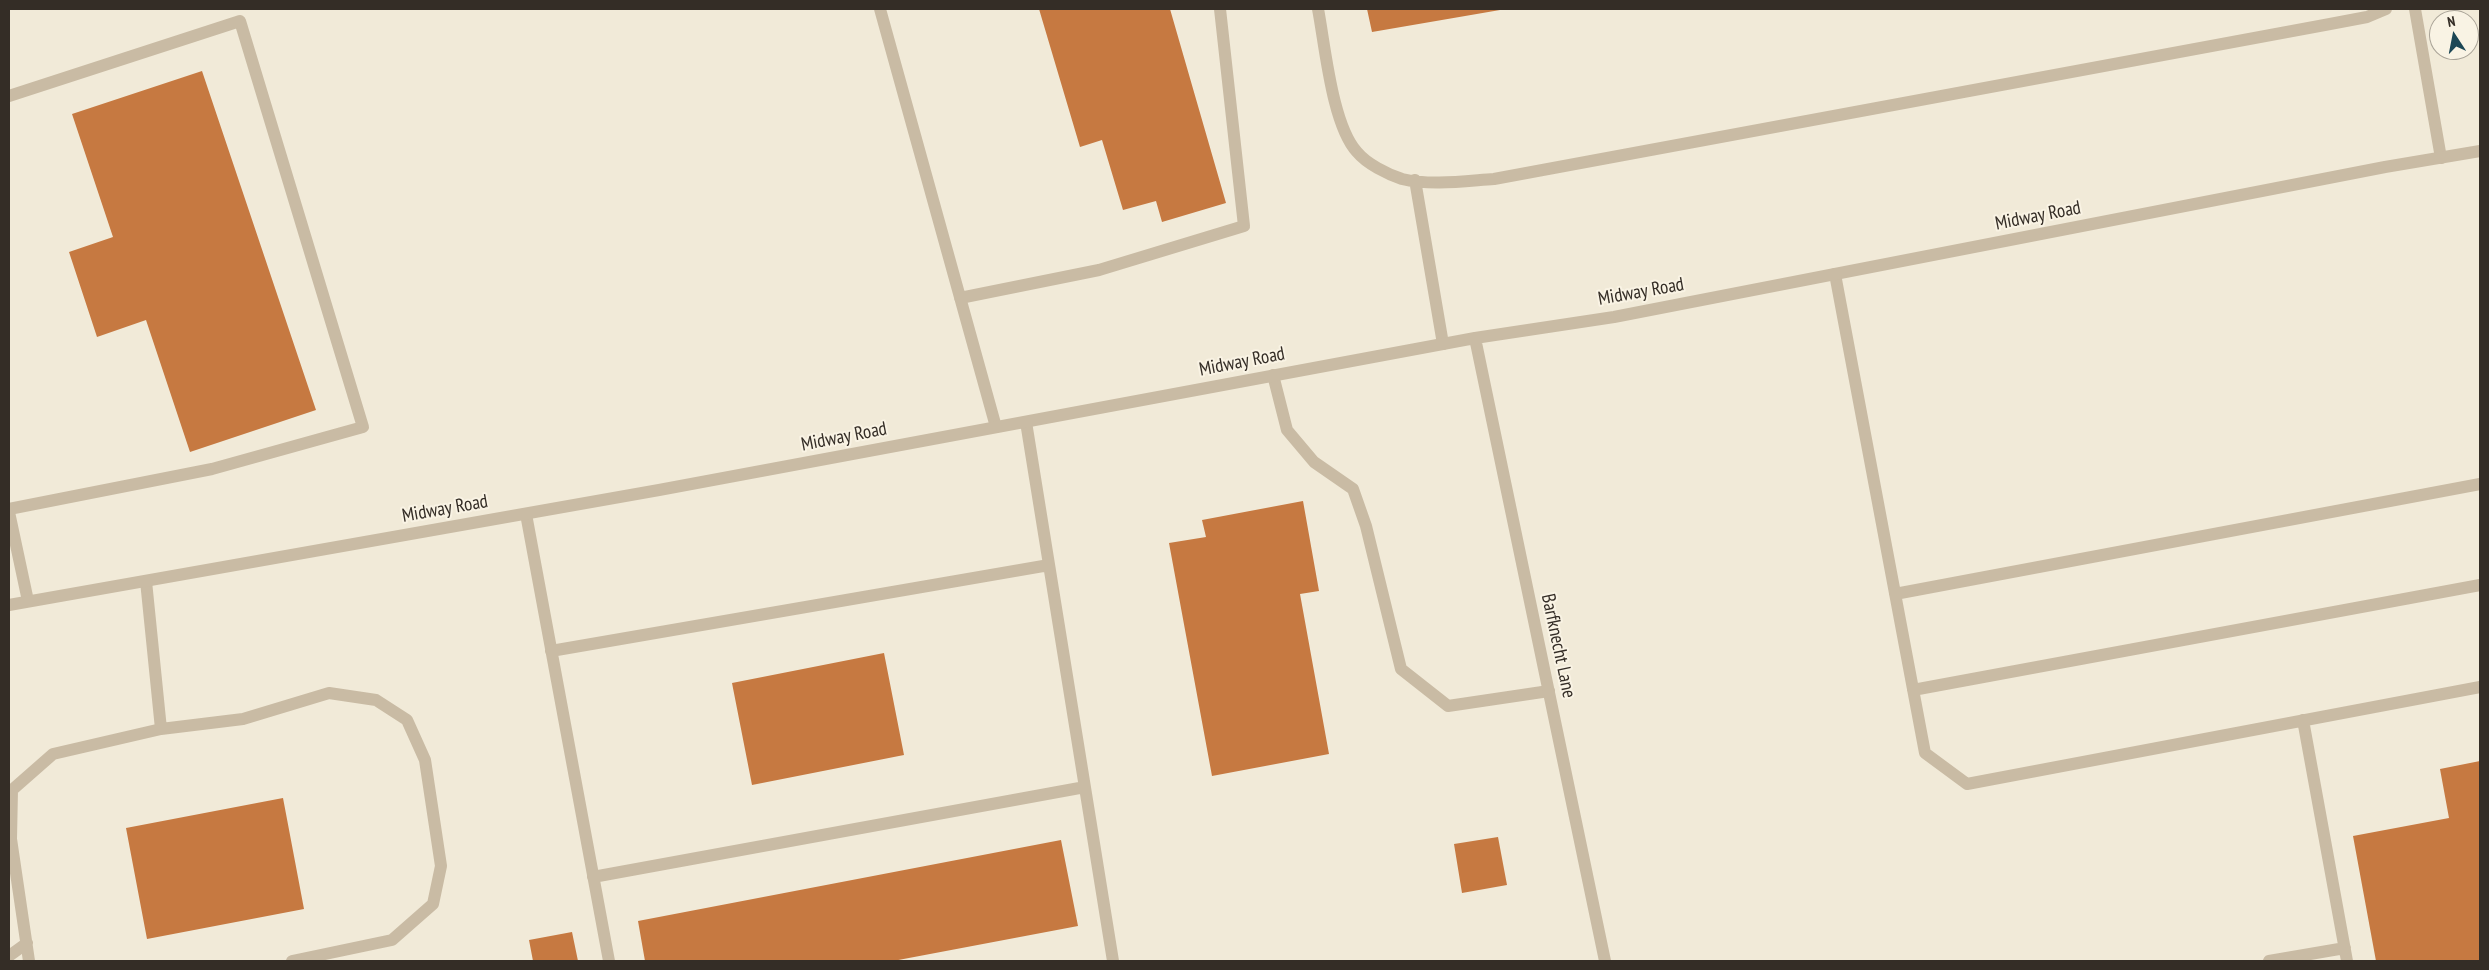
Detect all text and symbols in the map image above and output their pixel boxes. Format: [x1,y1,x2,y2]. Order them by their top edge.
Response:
north arrow [2429,10,2479,60]
text: N [2446,12,2457,31]
street label: Midway Road [1993,197,2083,235]
street label: Midway Road [1596,273,1686,311]
street label: Midway Road [1197,343,1287,381]
street label: Midway Road [799,418,889,456]
street label: Midway Road [400,490,490,528]
street label: Barfknecht Lane [1536,592,1580,700]

